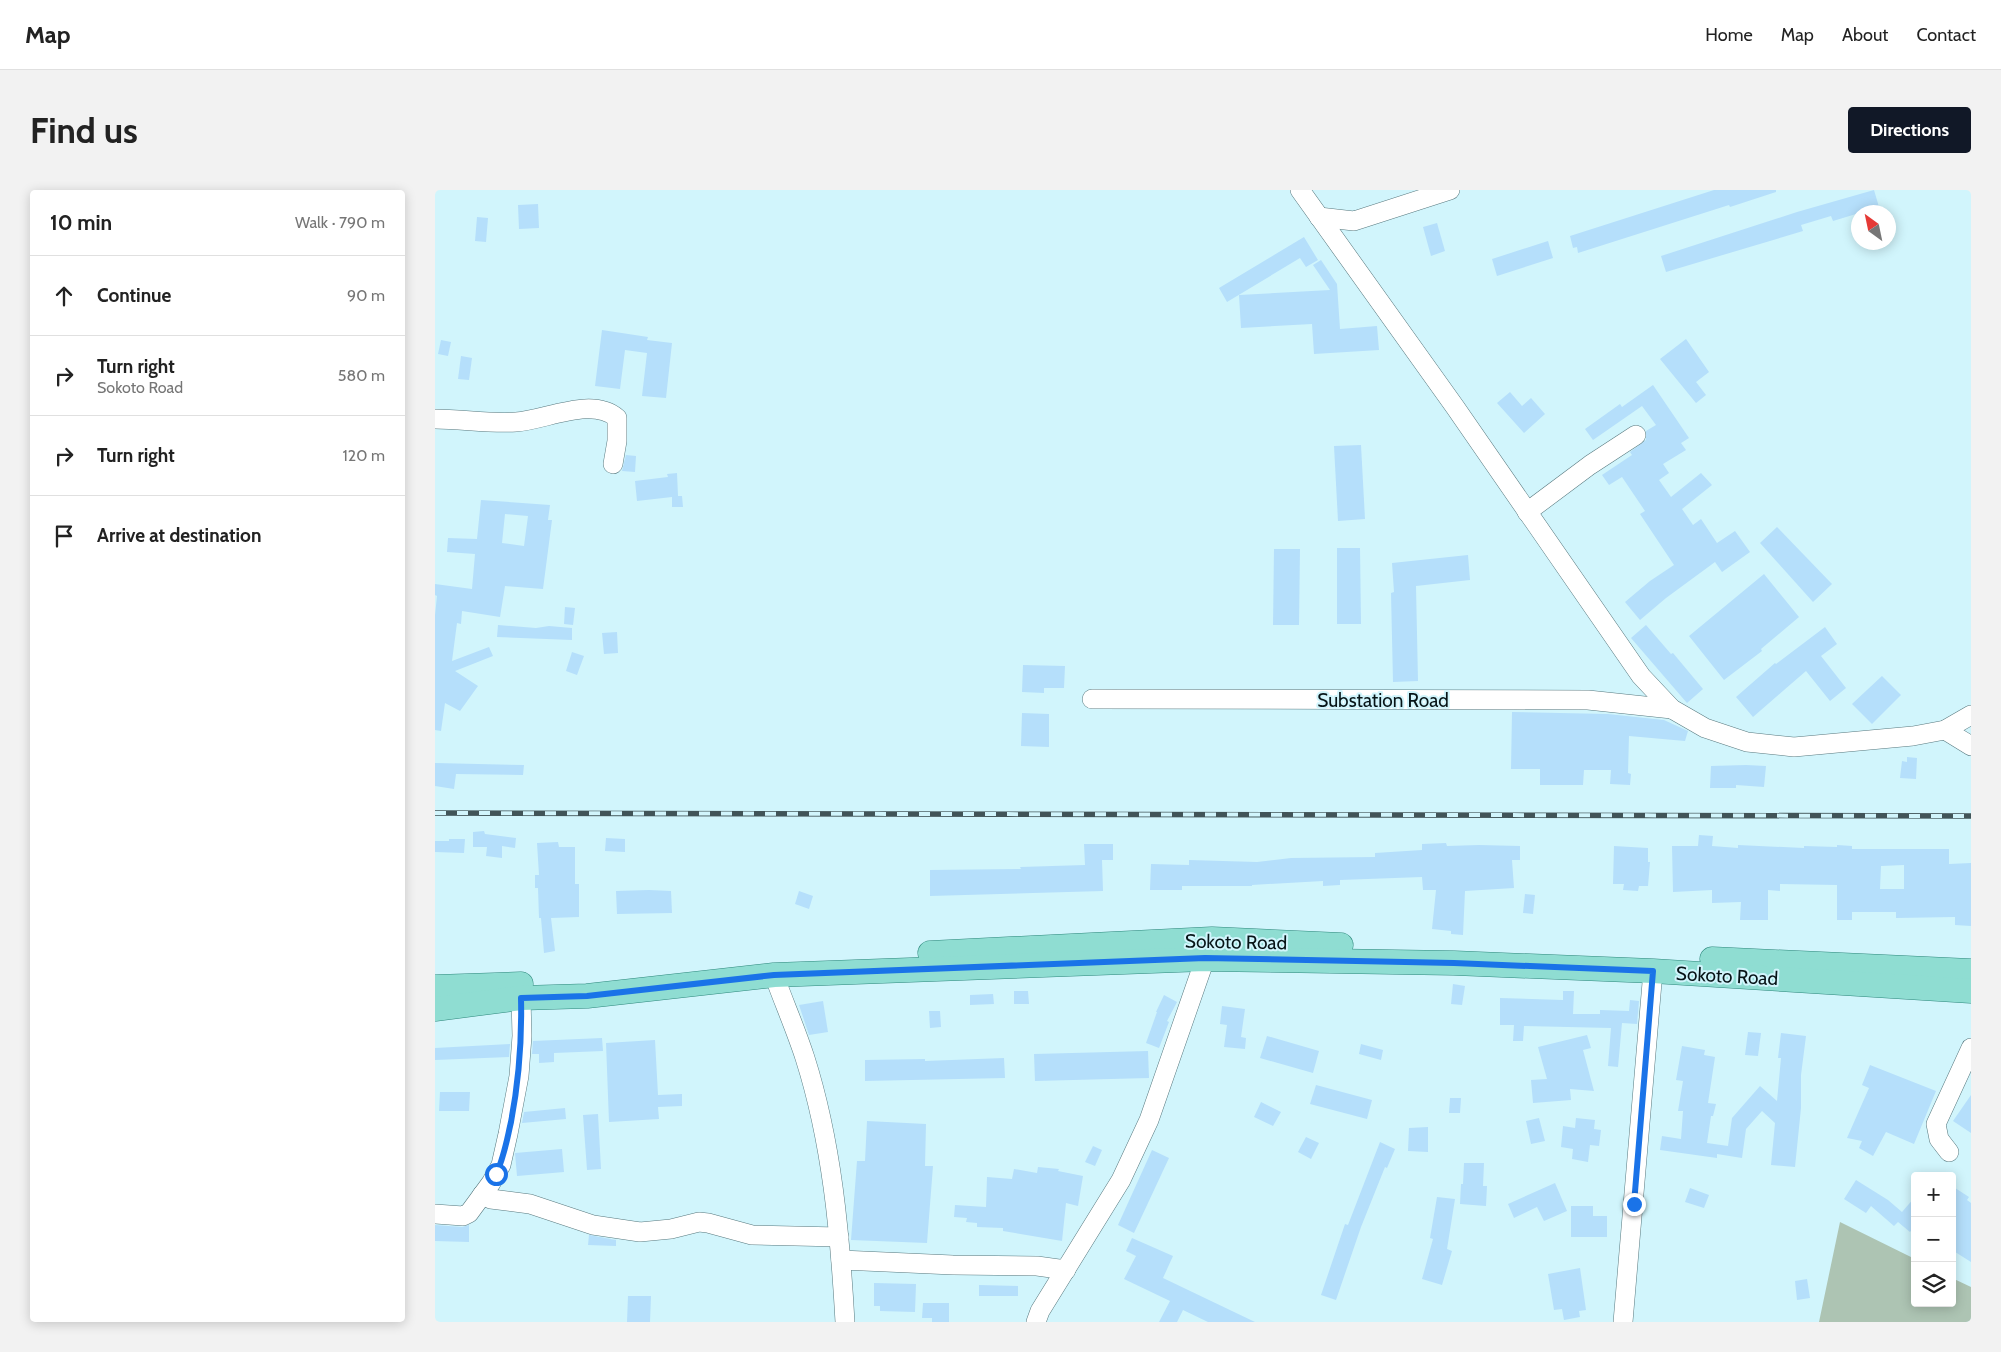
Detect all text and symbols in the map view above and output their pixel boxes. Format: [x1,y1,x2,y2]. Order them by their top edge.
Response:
text: Map [25,20,71,49]
text: Home [1705,24,1753,46]
text: Map [1781,24,1814,46]
text: About [1842,24,1888,46]
text: Contact [1916,24,1976,46]
button: Directions [1848,107,1971,153]
text: Find us [30,109,138,152]
north arrow [1851,205,1896,250]
text: 10 min [50,210,112,235]
text: Walk · 790 m [295,213,385,232]
icon: ahead [50,282,78,310]
text: Continue [97,284,171,307]
text: 90 m [347,286,385,305]
text: Turn right [97,355,175,378]
icon: right [50,362,78,390]
text: 580 m [338,366,385,385]
text: Sokoto Road [97,378,183,397]
icon: right [50,442,78,470]
text: Turn right [97,444,175,467]
text: 120 m [343,446,385,465]
icon: arrive [50,522,78,550]
text: Arrive at destination [97,524,261,547]
street label: Substation Road [1317,689,1449,712]
street label: Sokoto Road [1185,930,1287,954]
street label: Sokoto Road [1675,962,1779,990]
route start [485,1163,508,1186]
map controls [1911,1172,1956,1307]
button: + [1911,1172,1956,1217]
route end [1623,1193,1646,1216]
button: − [1911,1217,1956,1262]
button: layers [1911,1262,1956,1307]

